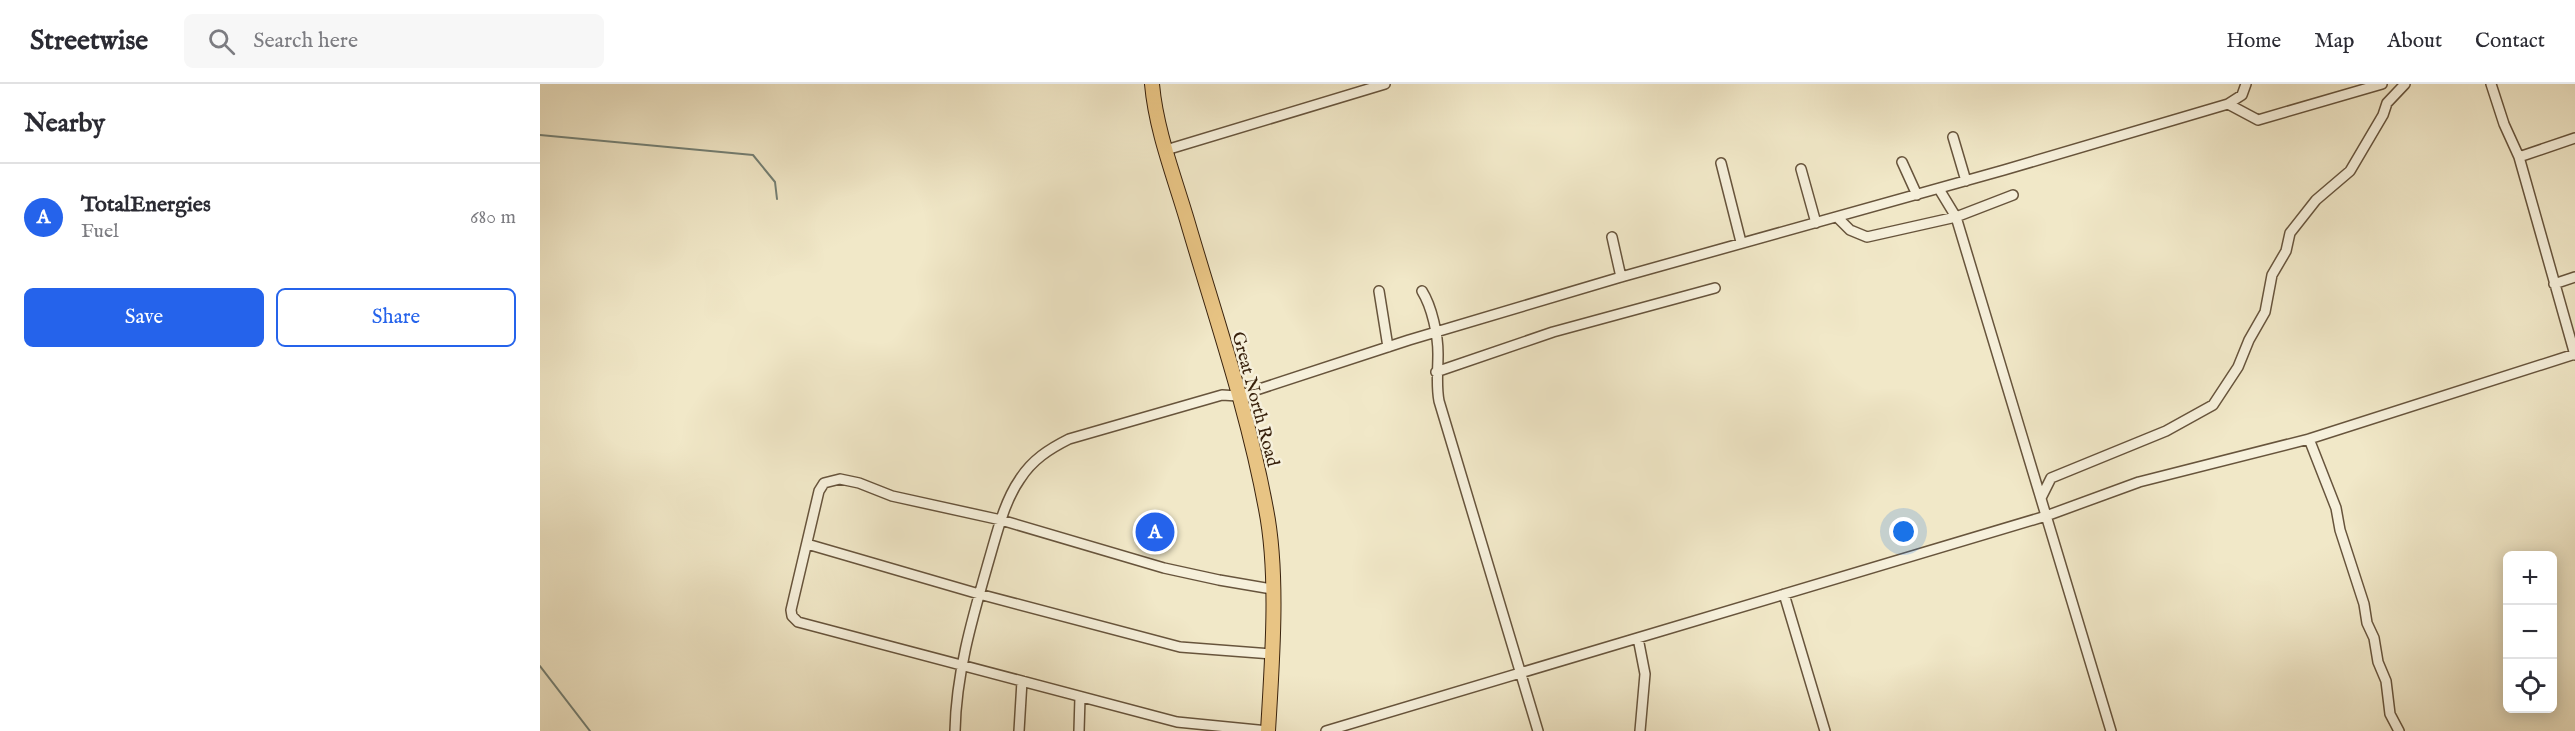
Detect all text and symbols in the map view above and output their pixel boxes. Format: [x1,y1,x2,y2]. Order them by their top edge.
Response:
search box [184,14,604,68]
text: Streetwise [30,24,148,59]
icon: search [205,25,238,58]
text: Search here [253,27,358,55]
text: Home [2226,28,2281,55]
text: Map [2314,28,2354,55]
text: About [2387,28,2442,55]
text: Contact [2475,28,2545,55]
text: Nearby [24,107,105,140]
text: TotalEnergies [81,191,211,219]
text: A [37,205,50,230]
text: 680 m [470,205,516,230]
text: Fuel [81,219,119,244]
button: Save [24,288,264,347]
button: Share [276,288,516,347]
street label: Great North Road [1225,329,1284,470]
pin: A [1136,510,1174,554]
your location [1889,517,1918,546]
map controls [2503,551,2557,713]
button: + [2503,551,2557,605]
button: − [2503,605,2557,659]
button: locate [2503,659,2557,713]

